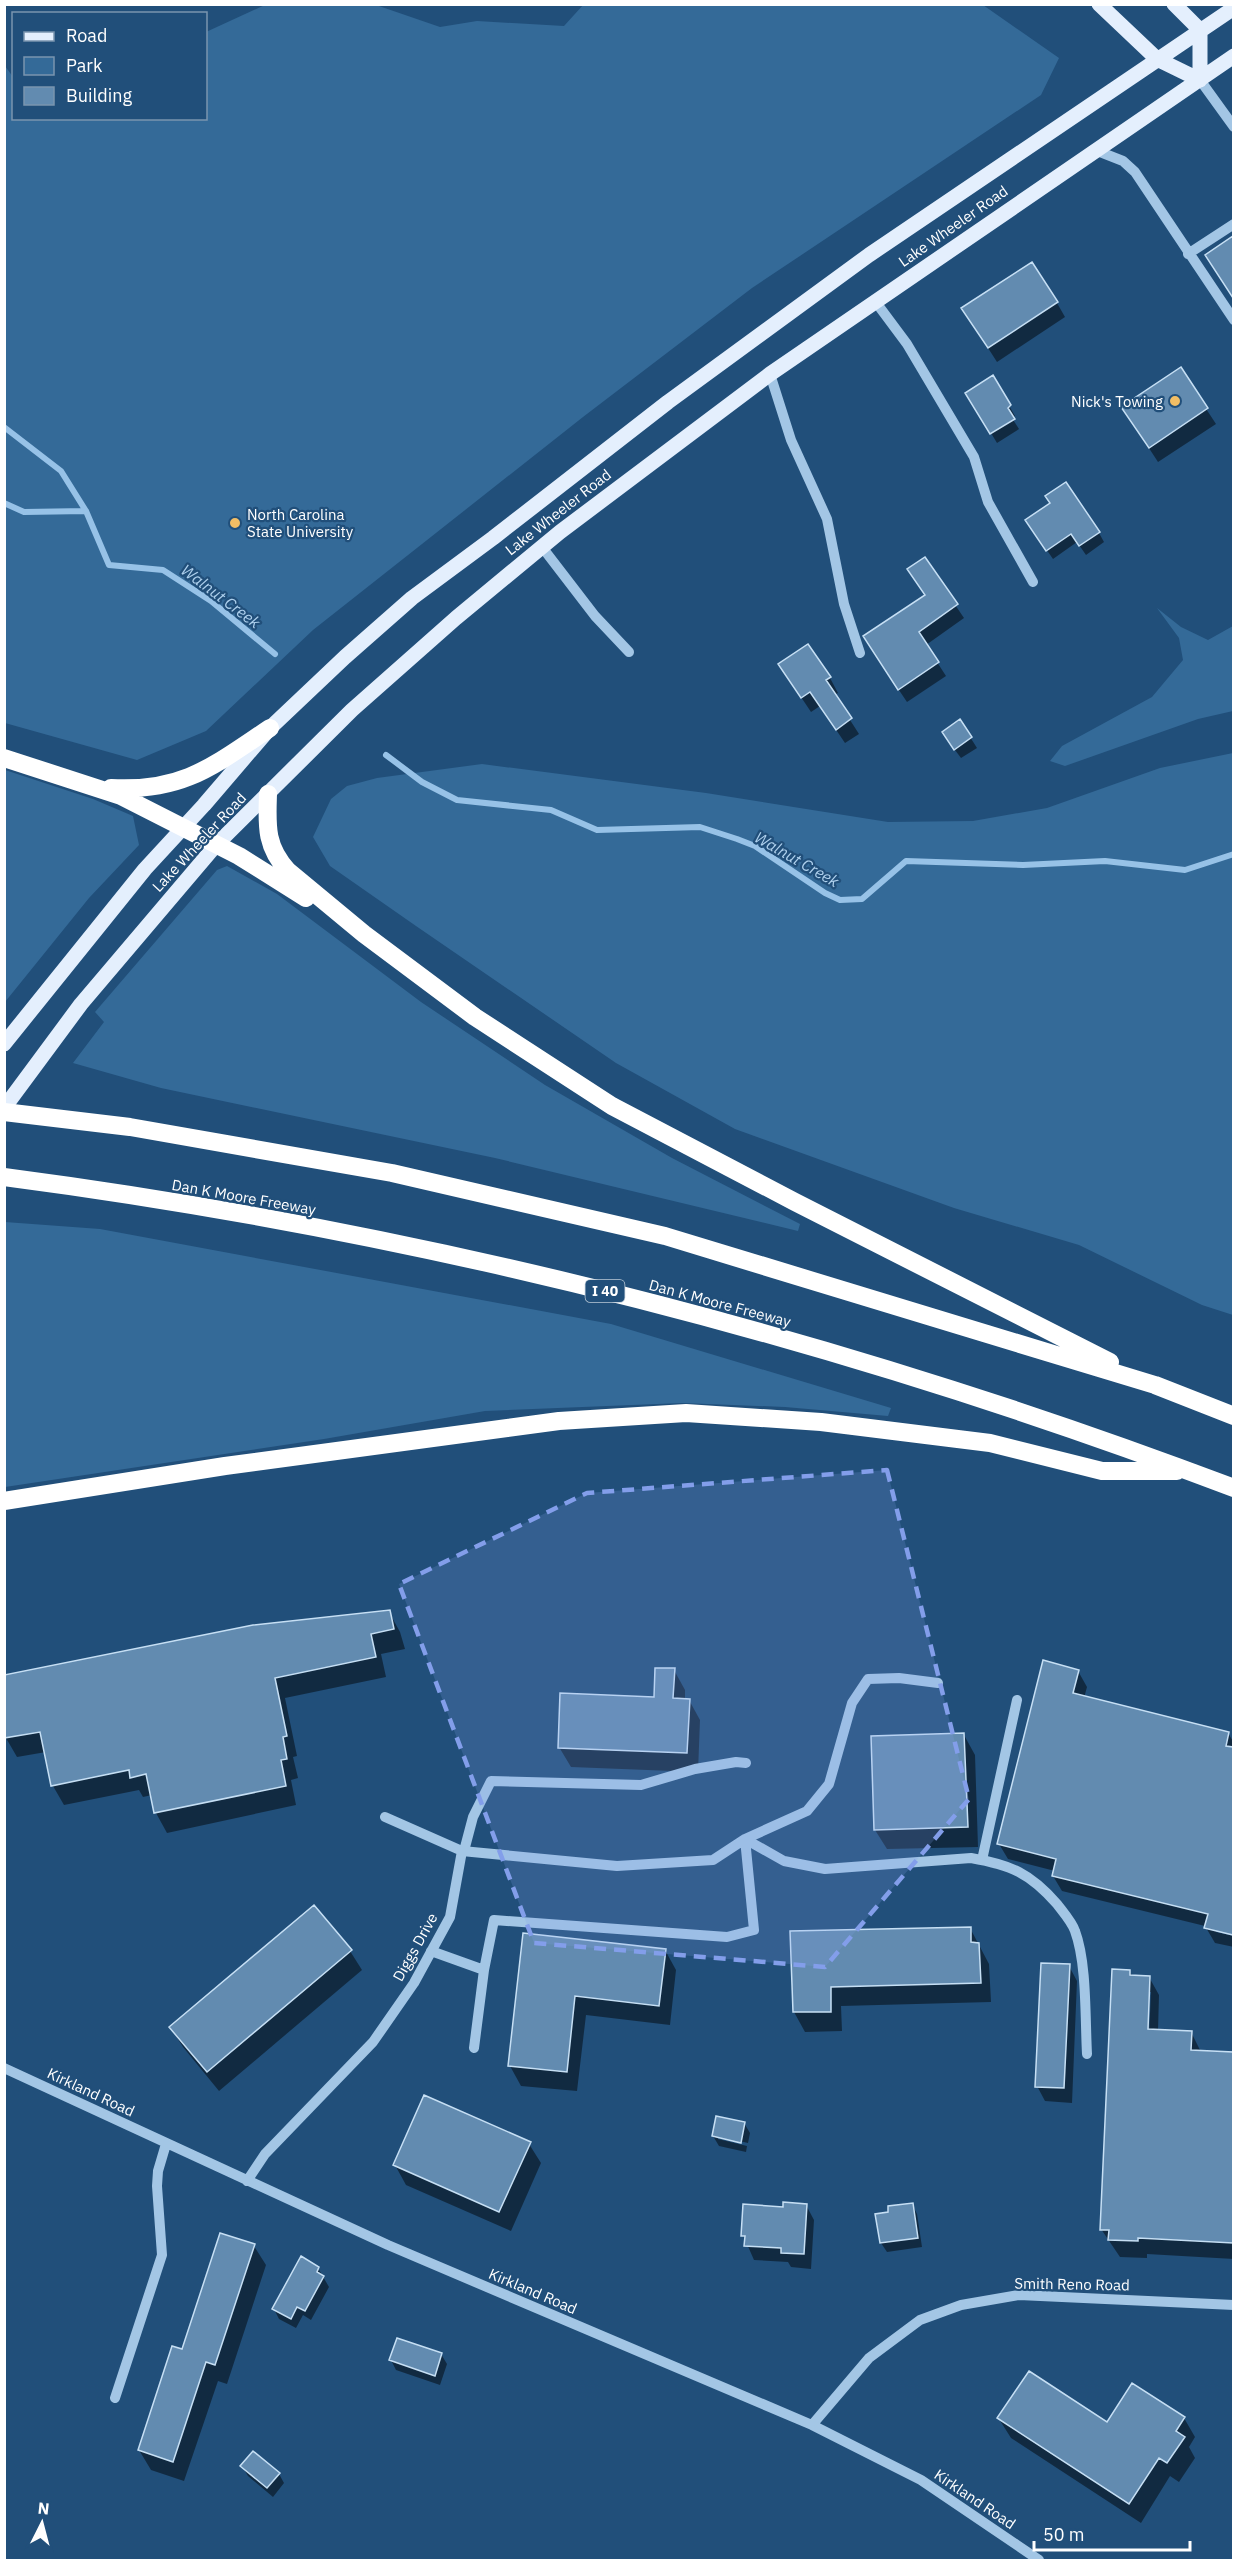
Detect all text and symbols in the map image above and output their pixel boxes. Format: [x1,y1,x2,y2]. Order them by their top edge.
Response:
legend [12,12,207,120]
text: Road [66,24,107,47]
text: Park [66,54,103,77]
text: Building [66,84,133,107]
street label: Lake Wheeler Road [895,181,1011,271]
place label: Nick's Towing [1071,392,1163,411]
marker: Nick's Towing [1168,394,1182,408]
street label: Lake Wheeler Road [501,465,615,559]
place label: North Carolina State University [247,505,354,541]
marker: North Carolina State University [228,516,242,530]
water label: Walnut Creek [177,560,265,633]
street label: Lake Wheeler Road [148,788,250,896]
water label: Walnut Creek [751,827,843,892]
street label: Dan K Moore Freeway [170,1175,318,1219]
street label: Dan K Moore Freeway [647,1275,794,1331]
road number: I 40 [586,1280,624,1302]
street label: Diggs Drive [388,1909,442,1985]
street label: Kirkland Road [44,2064,138,2120]
street label: Kirkland Road [486,2264,580,2318]
street label: Smith Reno Road [1014,2273,1130,2295]
street label: Kirkland Road [931,2465,1019,2533]
north arrow [12,2493,72,2553]
text: N [37,2498,50,2519]
scale bar [1034,2514,1190,2552]
text: 50 m [1043,2523,1085,2546]

